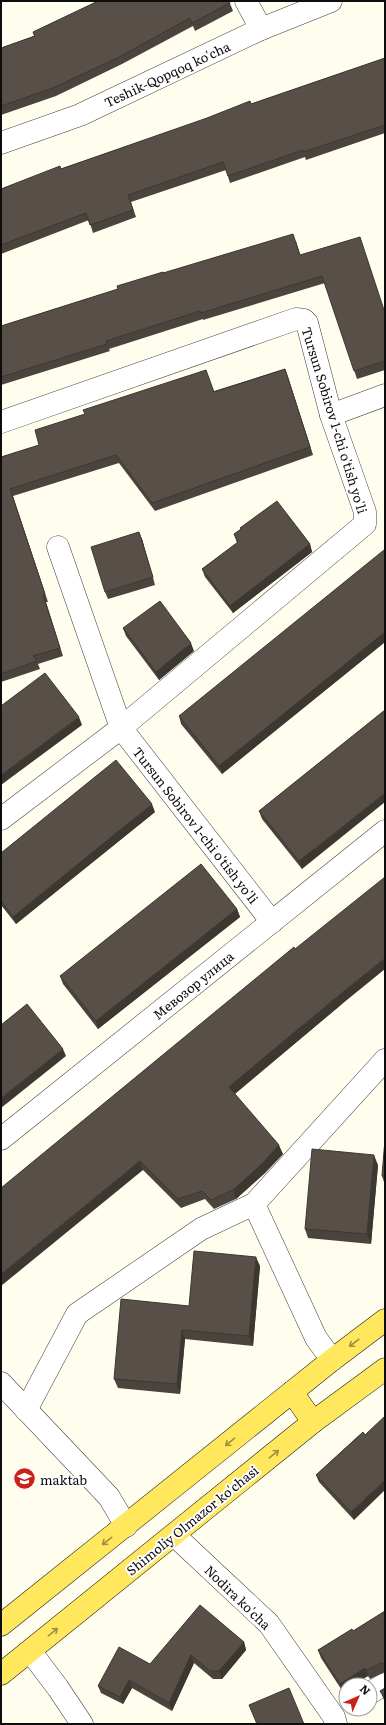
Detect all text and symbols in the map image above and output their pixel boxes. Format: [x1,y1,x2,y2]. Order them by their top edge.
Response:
street label: Teshik-Qopqoq ko'cha [101,36,233,112]
street label: Tursun Sobirov 1-chi o'tish yo'li [298,324,373,516]
street label: Tursun Sobirov 1-chi o'tish yo'li [129,743,264,908]
street label: Мевозор улица [149,946,237,1024]
one-way arrow [348,1339,359,1348]
one-way arrow [225,1437,236,1446]
one-way arrow [269,1449,280,1458]
street label: Shimoliy Olmazor ko'chasi [122,1460,263,1579]
school or university icon: maktab [11,1466,37,1492]
place label: maktab [40,1470,87,1489]
one-way arrow [102,1536,113,1545]
street label: Nodira ko'cha [201,1560,275,1634]
one-way arrow [48,1628,59,1637]
north arrow [338,1677,378,1717]
text: N [357,1680,375,1698]

